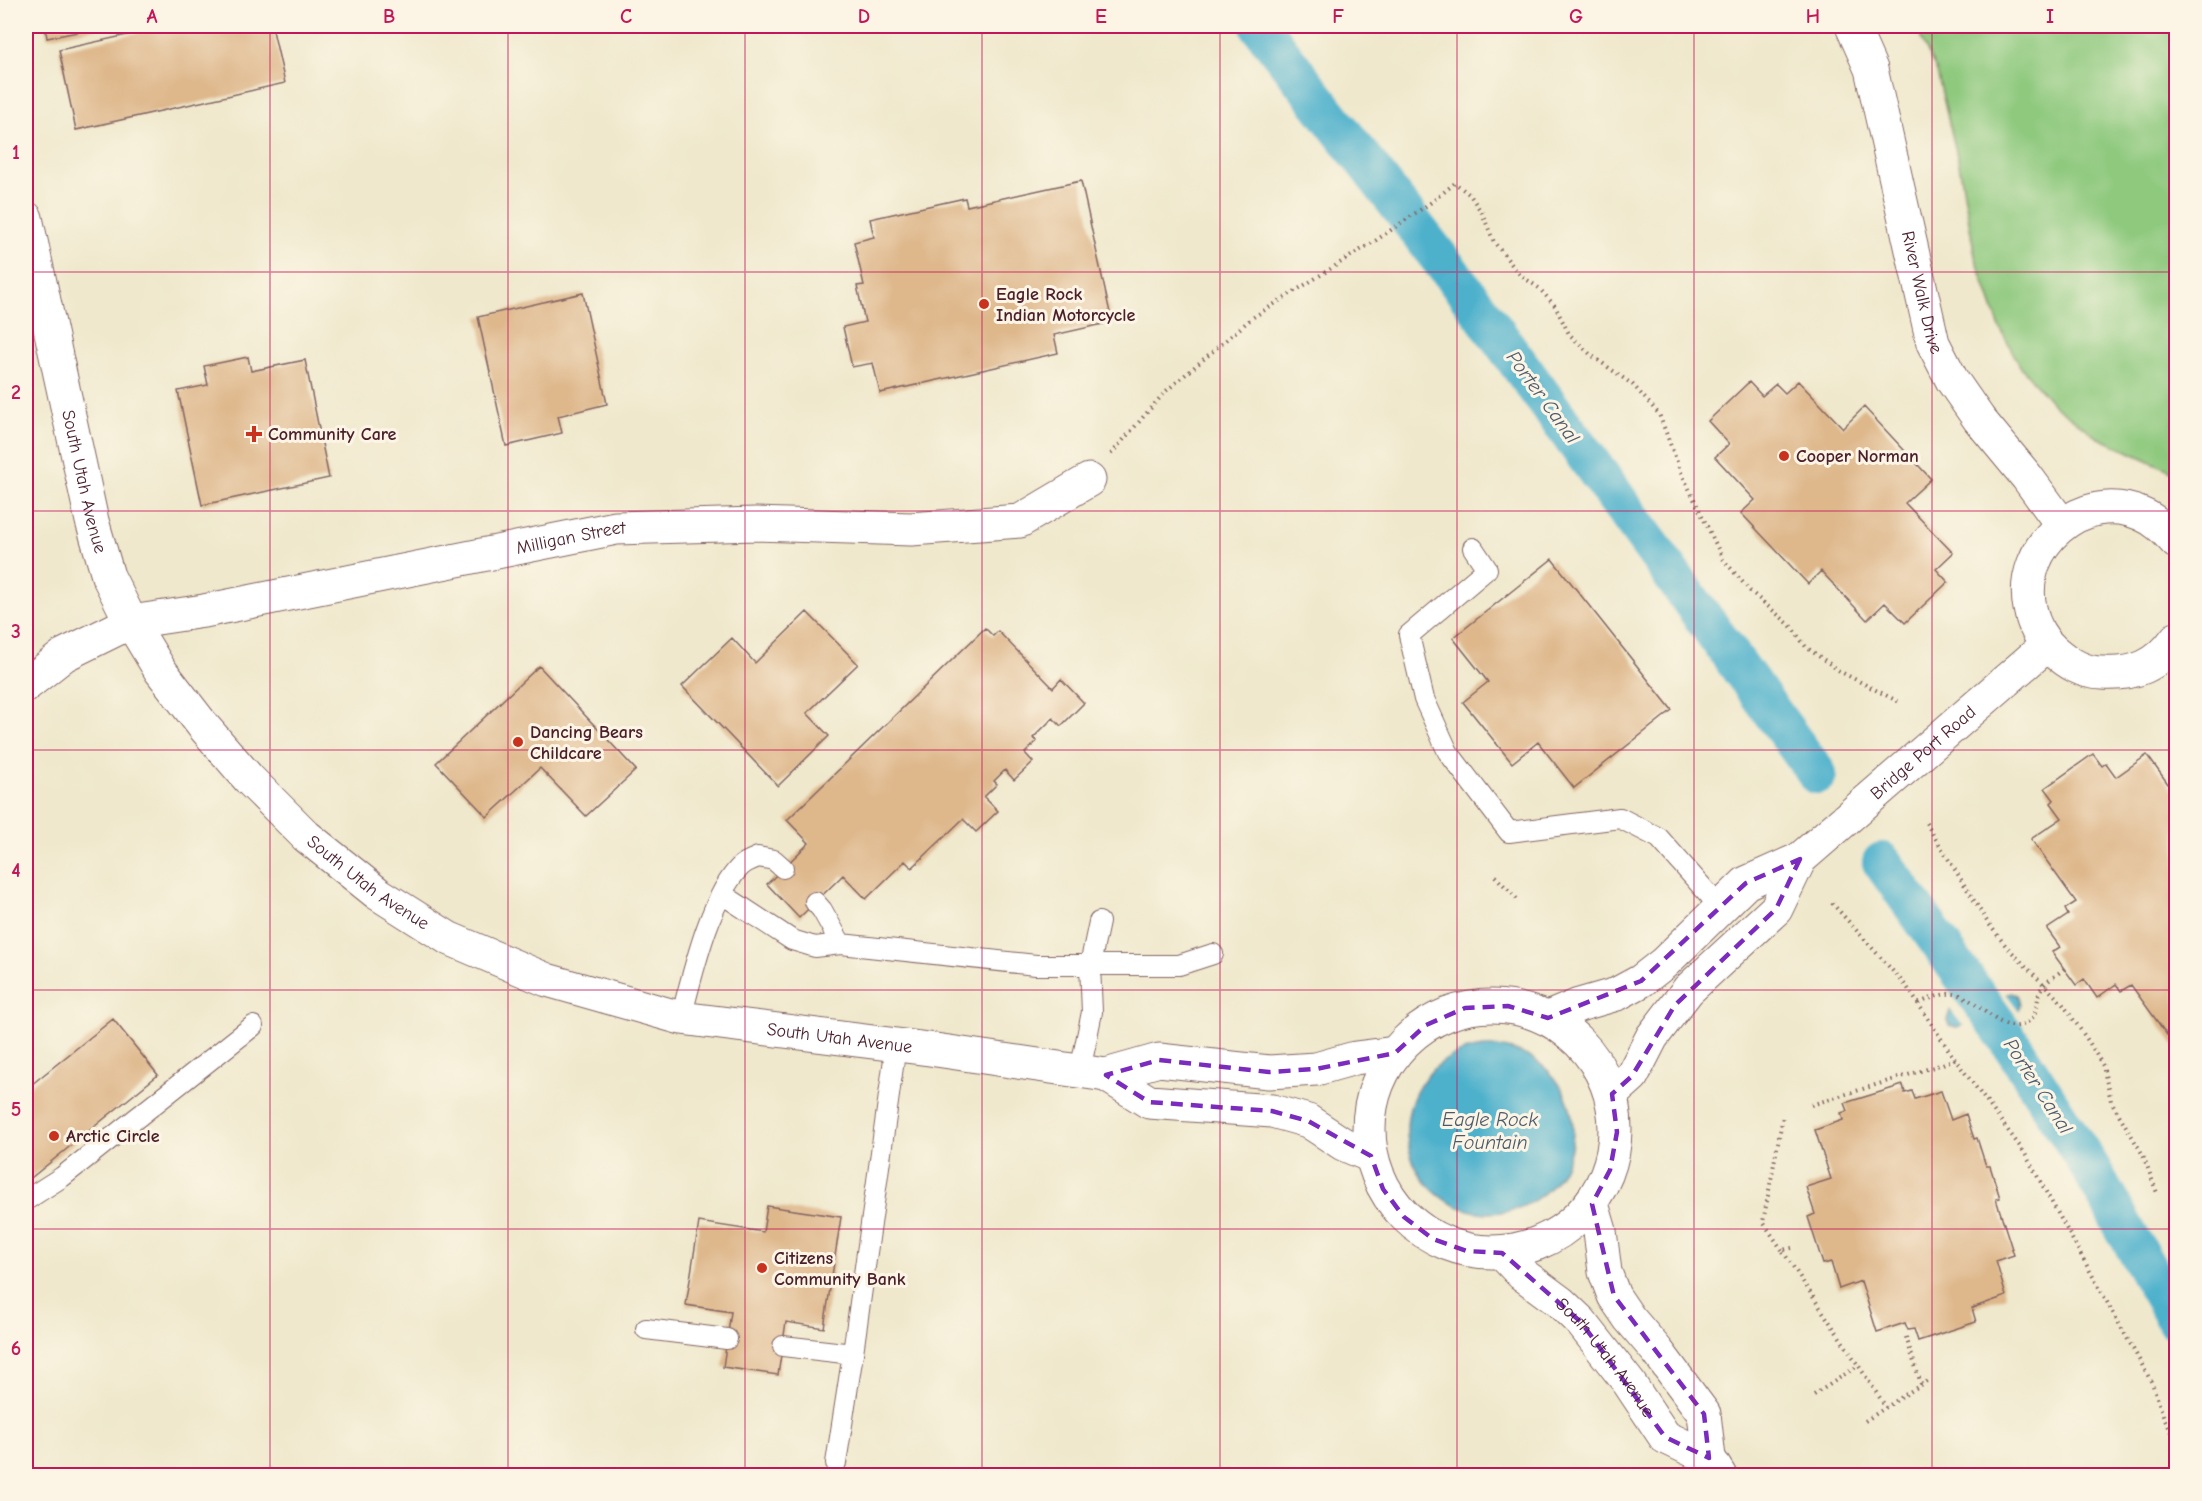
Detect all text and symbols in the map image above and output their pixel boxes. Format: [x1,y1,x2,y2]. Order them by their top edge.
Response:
text: A [146,5,158,28]
text: B [383,5,395,28]
text: C [620,5,632,28]
text: D [858,5,870,28]
text: E [1095,5,1107,28]
text: F [1332,5,1344,28]
text: G [1569,5,1583,28]
text: H [1806,5,1820,28]
text: I [2046,5,2054,28]
text: 1 [12,141,20,164]
street label: River Walk Drive [1897,229,1947,357]
place label: Eagle Rock Indian Motorcycle [996,284,1135,326]
marker: Eagle Rock Indian Motorcycle [977,297,991,311]
water label: Porter Canal [1502,346,1585,448]
text: 2 [11,381,21,404]
street label: South Utah Avenue [58,408,111,556]
place label: Community Care [268,424,396,445]
marker: Community Care [245,425,263,443]
place label: Cooper Norman [1796,446,1919,467]
marker: Cooper Norman [1777,449,1791,463]
street label: Milligan Street [514,517,627,558]
text: 3 [11,620,21,643]
street label: Bridge Port Road [1866,701,1980,804]
place label: Dancing Bears Childcare [530,722,643,764]
marker: Dancing Bears Childcare [511,735,525,749]
street label: South Utah Avenue [303,831,433,934]
text: 4 [11,859,21,882]
street label: South Utah Avenue [766,1018,914,1057]
water label: Porter Canal [1999,1034,2078,1138]
text: 5 [11,1098,21,1121]
water label: Eagle Rock Fountain [1442,1108,1538,1154]
place label: Arctic Circle [66,1126,160,1147]
marker: Arctic Circle [47,1129,61,1143]
place label: Citizens Community Bank [774,1248,906,1290]
marker: Citizens Community Bank [755,1261,769,1275]
street label: South Utah Avenue [1552,1293,1659,1421]
text: 6 [11,1337,21,1360]

